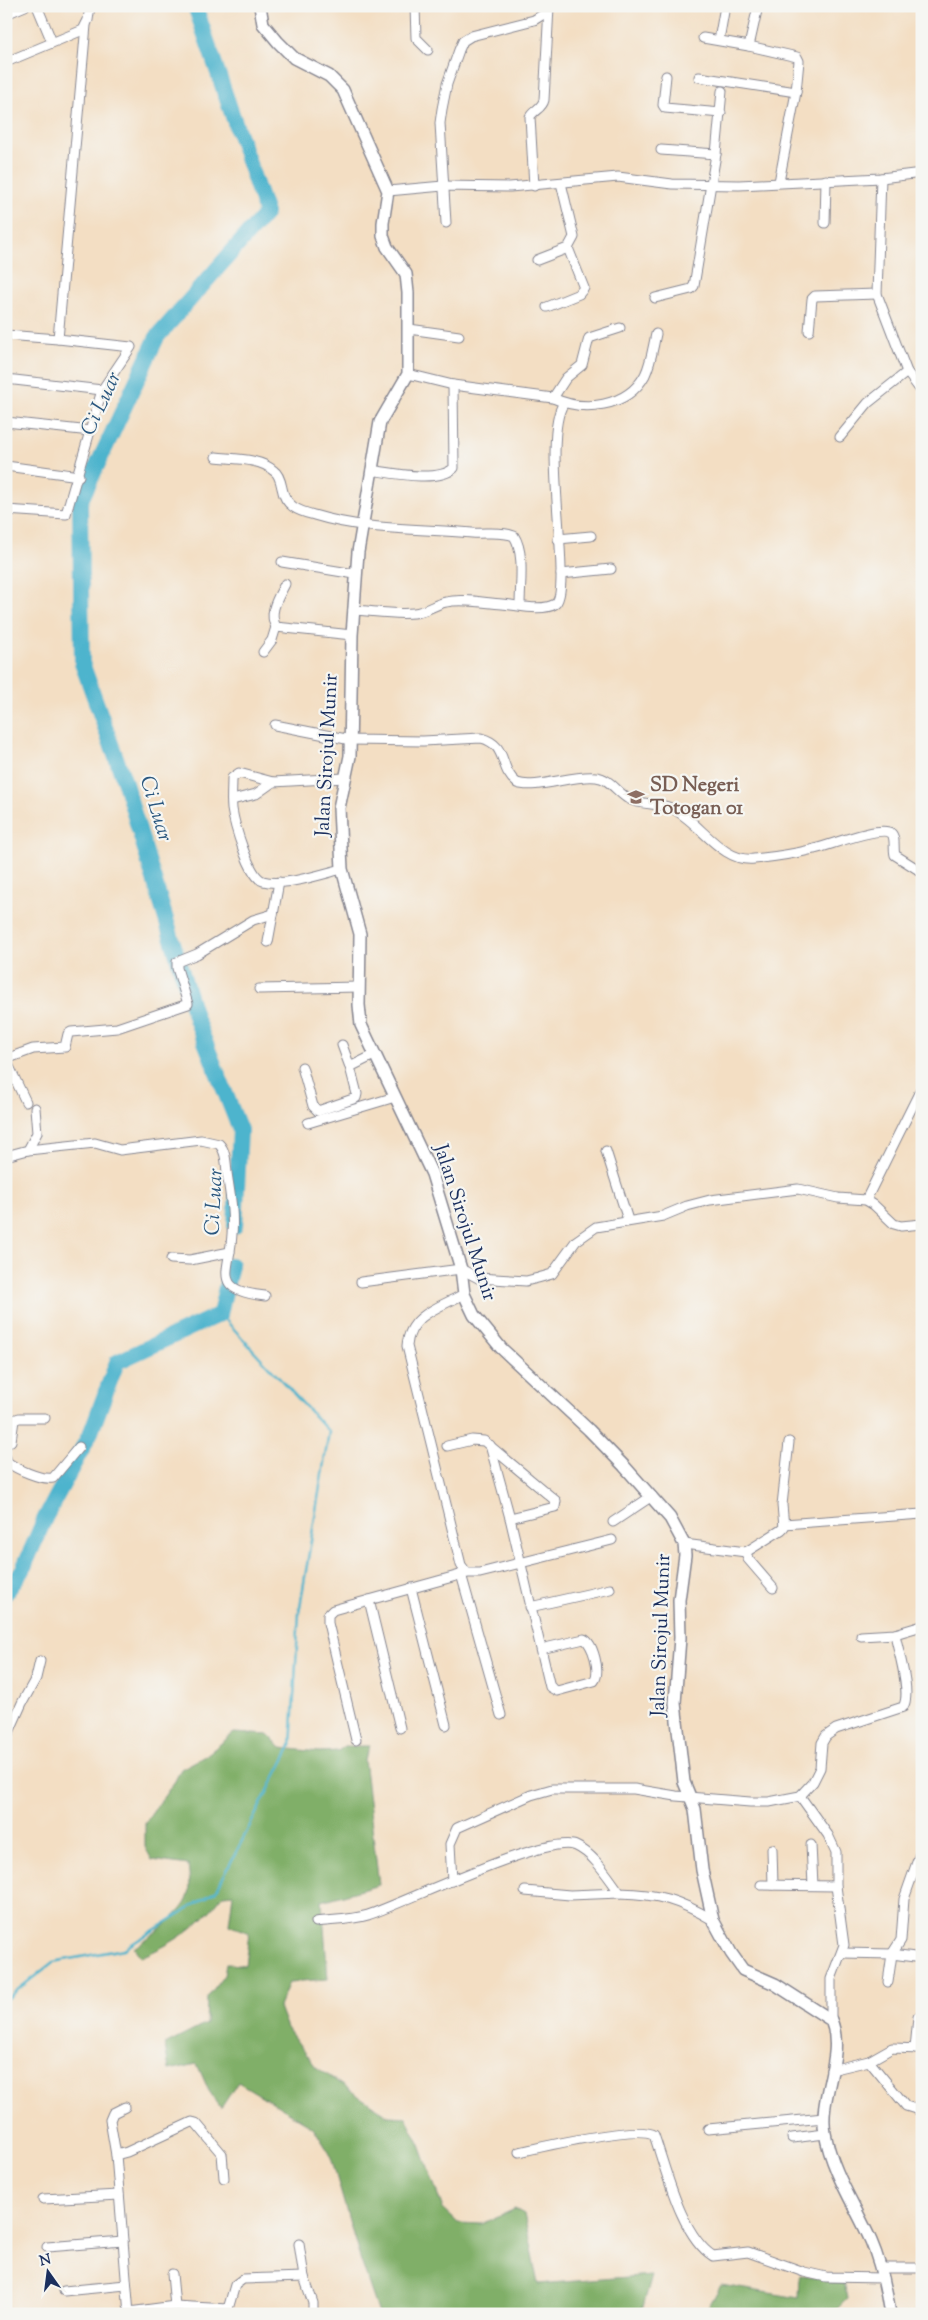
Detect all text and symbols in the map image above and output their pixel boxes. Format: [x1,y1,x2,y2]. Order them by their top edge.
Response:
water label: Ci Luar [74,367,130,441]
street label: Jalan Sirojul Munir [309,672,347,838]
water label: Ci Luar [131,772,179,846]
place label: SD Negeri Totogan 01 [650,772,743,824]
school or university icon: SD Negeri Totogan 01 [626,787,646,807]
street label: Jalan Sirojul Munir [425,1140,503,1306]
water label: Ci Luar [198,1167,232,1236]
street label: Jalan Sirojul Munir [645,1552,679,1718]
north arrow [22,2248,72,2298]
text: N [37,2250,53,2272]

